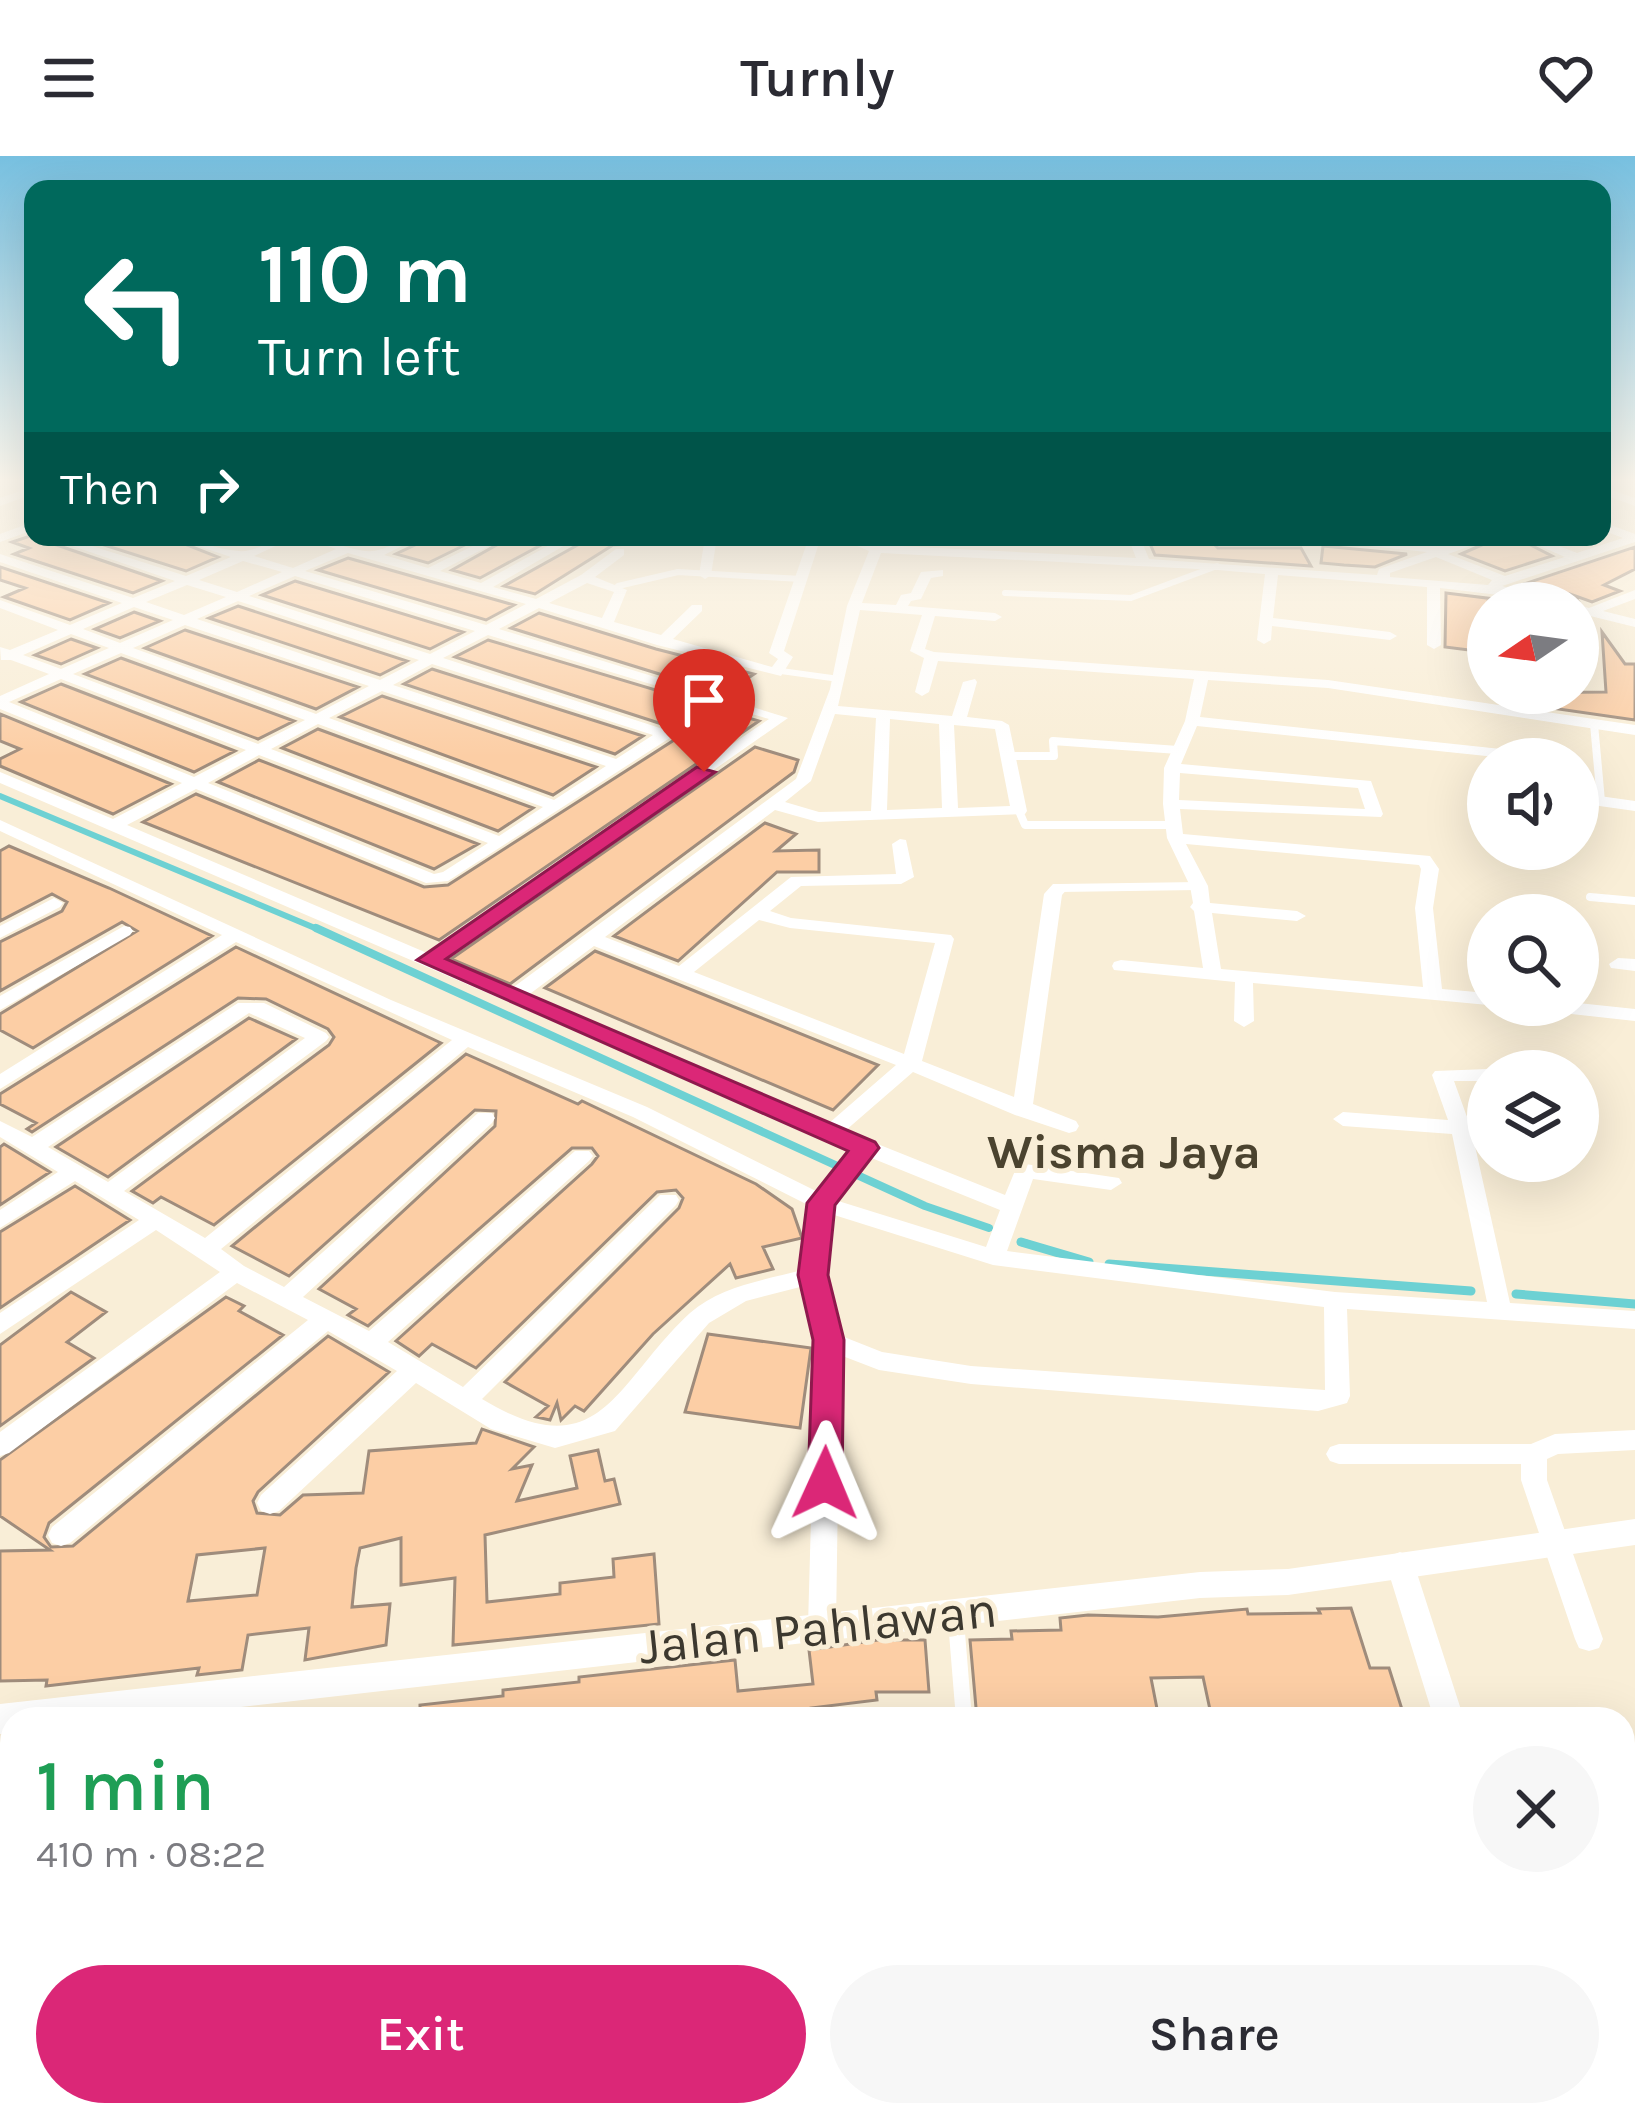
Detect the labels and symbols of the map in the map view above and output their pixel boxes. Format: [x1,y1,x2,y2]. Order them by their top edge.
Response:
north arrow [1467,582,1599,714]
pin [653,649,755,772]
district label: Wisma Jaya [987,1124,1261,1180]
position arrow [762,1420,888,1546]
street label: Jalan Pahlawan [636,1579,1000,1677]

